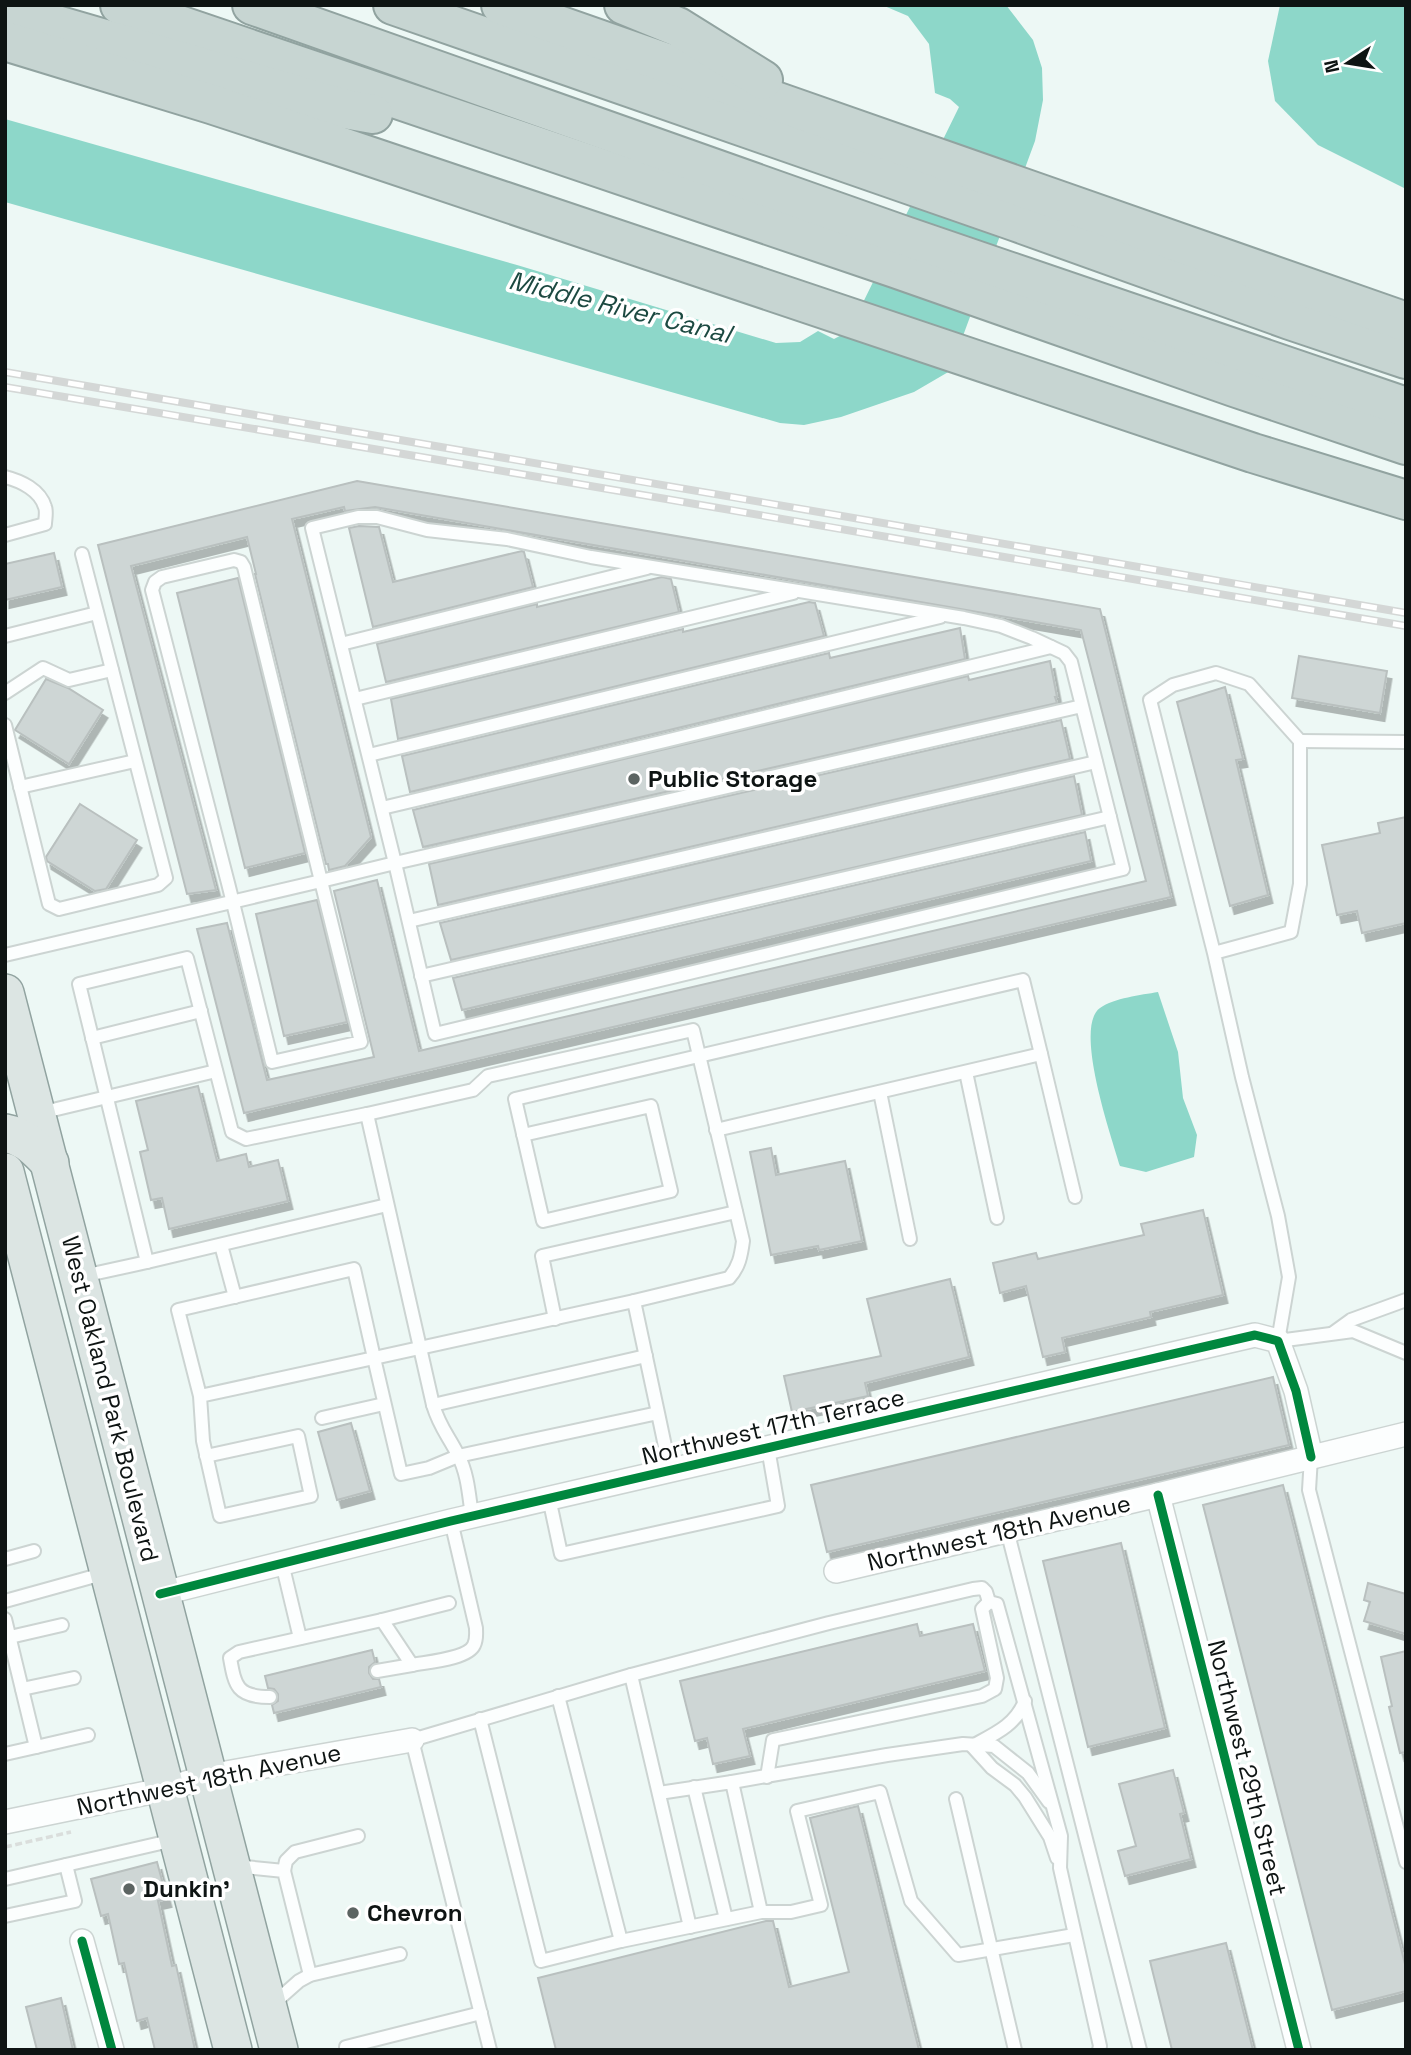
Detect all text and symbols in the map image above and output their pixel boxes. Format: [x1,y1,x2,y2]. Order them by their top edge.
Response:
north arrow [1313,28,1383,98]
text: N [1318,58,1345,75]
water label: Middle River Canal [505,263,737,352]
place label: Public Storage [648,763,817,794]
marker: Public Storage [626,771,642,787]
street label: West Oakland Park Boulevard [55,1233,166,1565]
street label: Northwest 17th Terrace [638,1381,907,1472]
street label: Northwest 18th Avenue [864,1487,1134,1578]
street label: Northwest 29th Street [1201,1637,1294,1899]
street label: Northwest 18th Avenue [74,1736,344,1823]
place label: Dunkin' [143,1873,230,1904]
marker: Dunkin' [121,1881,137,1897]
place label: Chevron [367,1897,462,1928]
marker: Chevron [345,1905,361,1921]

